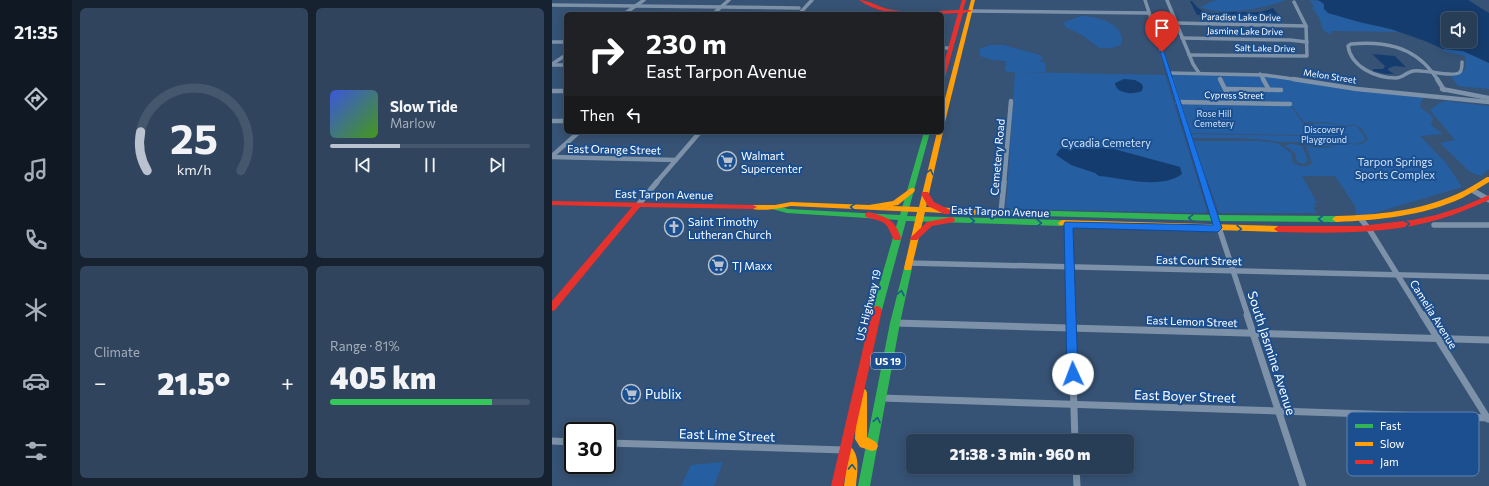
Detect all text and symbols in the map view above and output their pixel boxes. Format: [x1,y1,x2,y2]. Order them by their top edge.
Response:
pin [1145,11,1179,52]
street label: Paradise Lake Drive [1201,11,1281,23]
map controls [1441,12,1477,48]
button: sound [1441,12,1477,48]
icon: arrive [1151,17,1173,39]
text: 21:35 [14,21,58,43]
street label: Jasmine Lake Drive [1207,25,1283,37]
text: 230 m [646,26,727,60]
icon: right [580,28,632,80]
street label: Salt Lake Drive [1235,42,1296,54]
text: East Tarpon Avenue [646,60,807,82]
street label: Melon Street [1303,66,1357,86]
icon: directions [22,85,50,113]
street label: Cypress Street [1204,89,1264,101]
text: Slow Tide [390,97,458,115]
icon: left [623,104,645,126]
text: Then [580,106,615,124]
park label: Rose Hill Cemetery [1194,108,1234,129]
text: 25 [170,112,218,163]
text: Marlow [390,115,436,131]
street label: Cemetery Road [987,118,1007,196]
park label: Discovery Playground [1301,124,1347,145]
park label: Cycadia Cemetery [1061,136,1151,149]
street label: East Orange Street [567,142,662,156]
place label: Walmart Supercenter [741,149,803,175]
supermarket icon: Walmart Supercenter [716,150,738,172]
icon: previous [352,154,374,176]
icon: pause [419,154,441,176]
icon: next [486,154,508,176]
park label: Tarpon Springs Sports Complex [1355,155,1435,181]
icon: music [22,156,50,184]
text: km/h [177,159,211,177]
one-way arrow [925,169,933,175]
street label: East Tarpon Avenue [615,187,713,201]
one-way arrow [850,202,856,211]
street label: East Tarpon Avenue [951,203,1050,219]
one-way arrow [1188,214,1194,222]
place label: Saint Timothy Lutheran Church [688,215,771,241]
one-way arrow [1318,215,1324,223]
church icon: Saint Timothy Lutheran Church [663,216,685,238]
one-way arrow [969,217,975,225]
one-way arrow [1036,219,1042,228]
one-way arrow [1404,220,1410,229]
one-way arrow [1236,225,1242,233]
icon: phone [22,226,50,254]
street label: East Court Street [1156,253,1243,267]
supermarket icon: TJ Maxx [707,254,729,276]
place label: TJ Maxx [732,259,772,273]
street label: US Highway 19 [853,268,883,342]
street label: Camelia Avenue [1408,277,1461,351]
street label: South Jasmine Avenue [1244,289,1300,417]
one-way arrow [897,290,905,296]
icon: climate [22,296,50,324]
street label: East Lemon Street [1146,313,1239,329]
text: Range · 81% [330,338,400,354]
text: Climate [94,344,140,360]
road number: US 19 [871,353,905,369]
position arrow [1052,353,1094,395]
text: 405 km [330,358,436,395]
text: 21.5° [157,364,230,401]
icon: car [22,367,50,395]
text: − [94,369,107,396]
text: + [281,369,294,396]
supermarket icon: Publix [620,383,642,405]
place label: Publix [645,386,682,402]
street label: East Boyer Street [1134,386,1236,406]
legend [1347,412,1479,476]
one-way arrow [872,417,880,423]
text: Fast [1380,419,1402,432]
speed limit sign: 30 [564,422,616,474]
street label: East Lime Street [679,425,775,445]
icon: filters [22,437,50,465]
text: Slow [1380,437,1405,450]
text: 21:38 · 3 min · 960 m [950,445,1090,463]
text: Jam [1380,455,1399,469]
one-way arrow [848,464,856,470]

